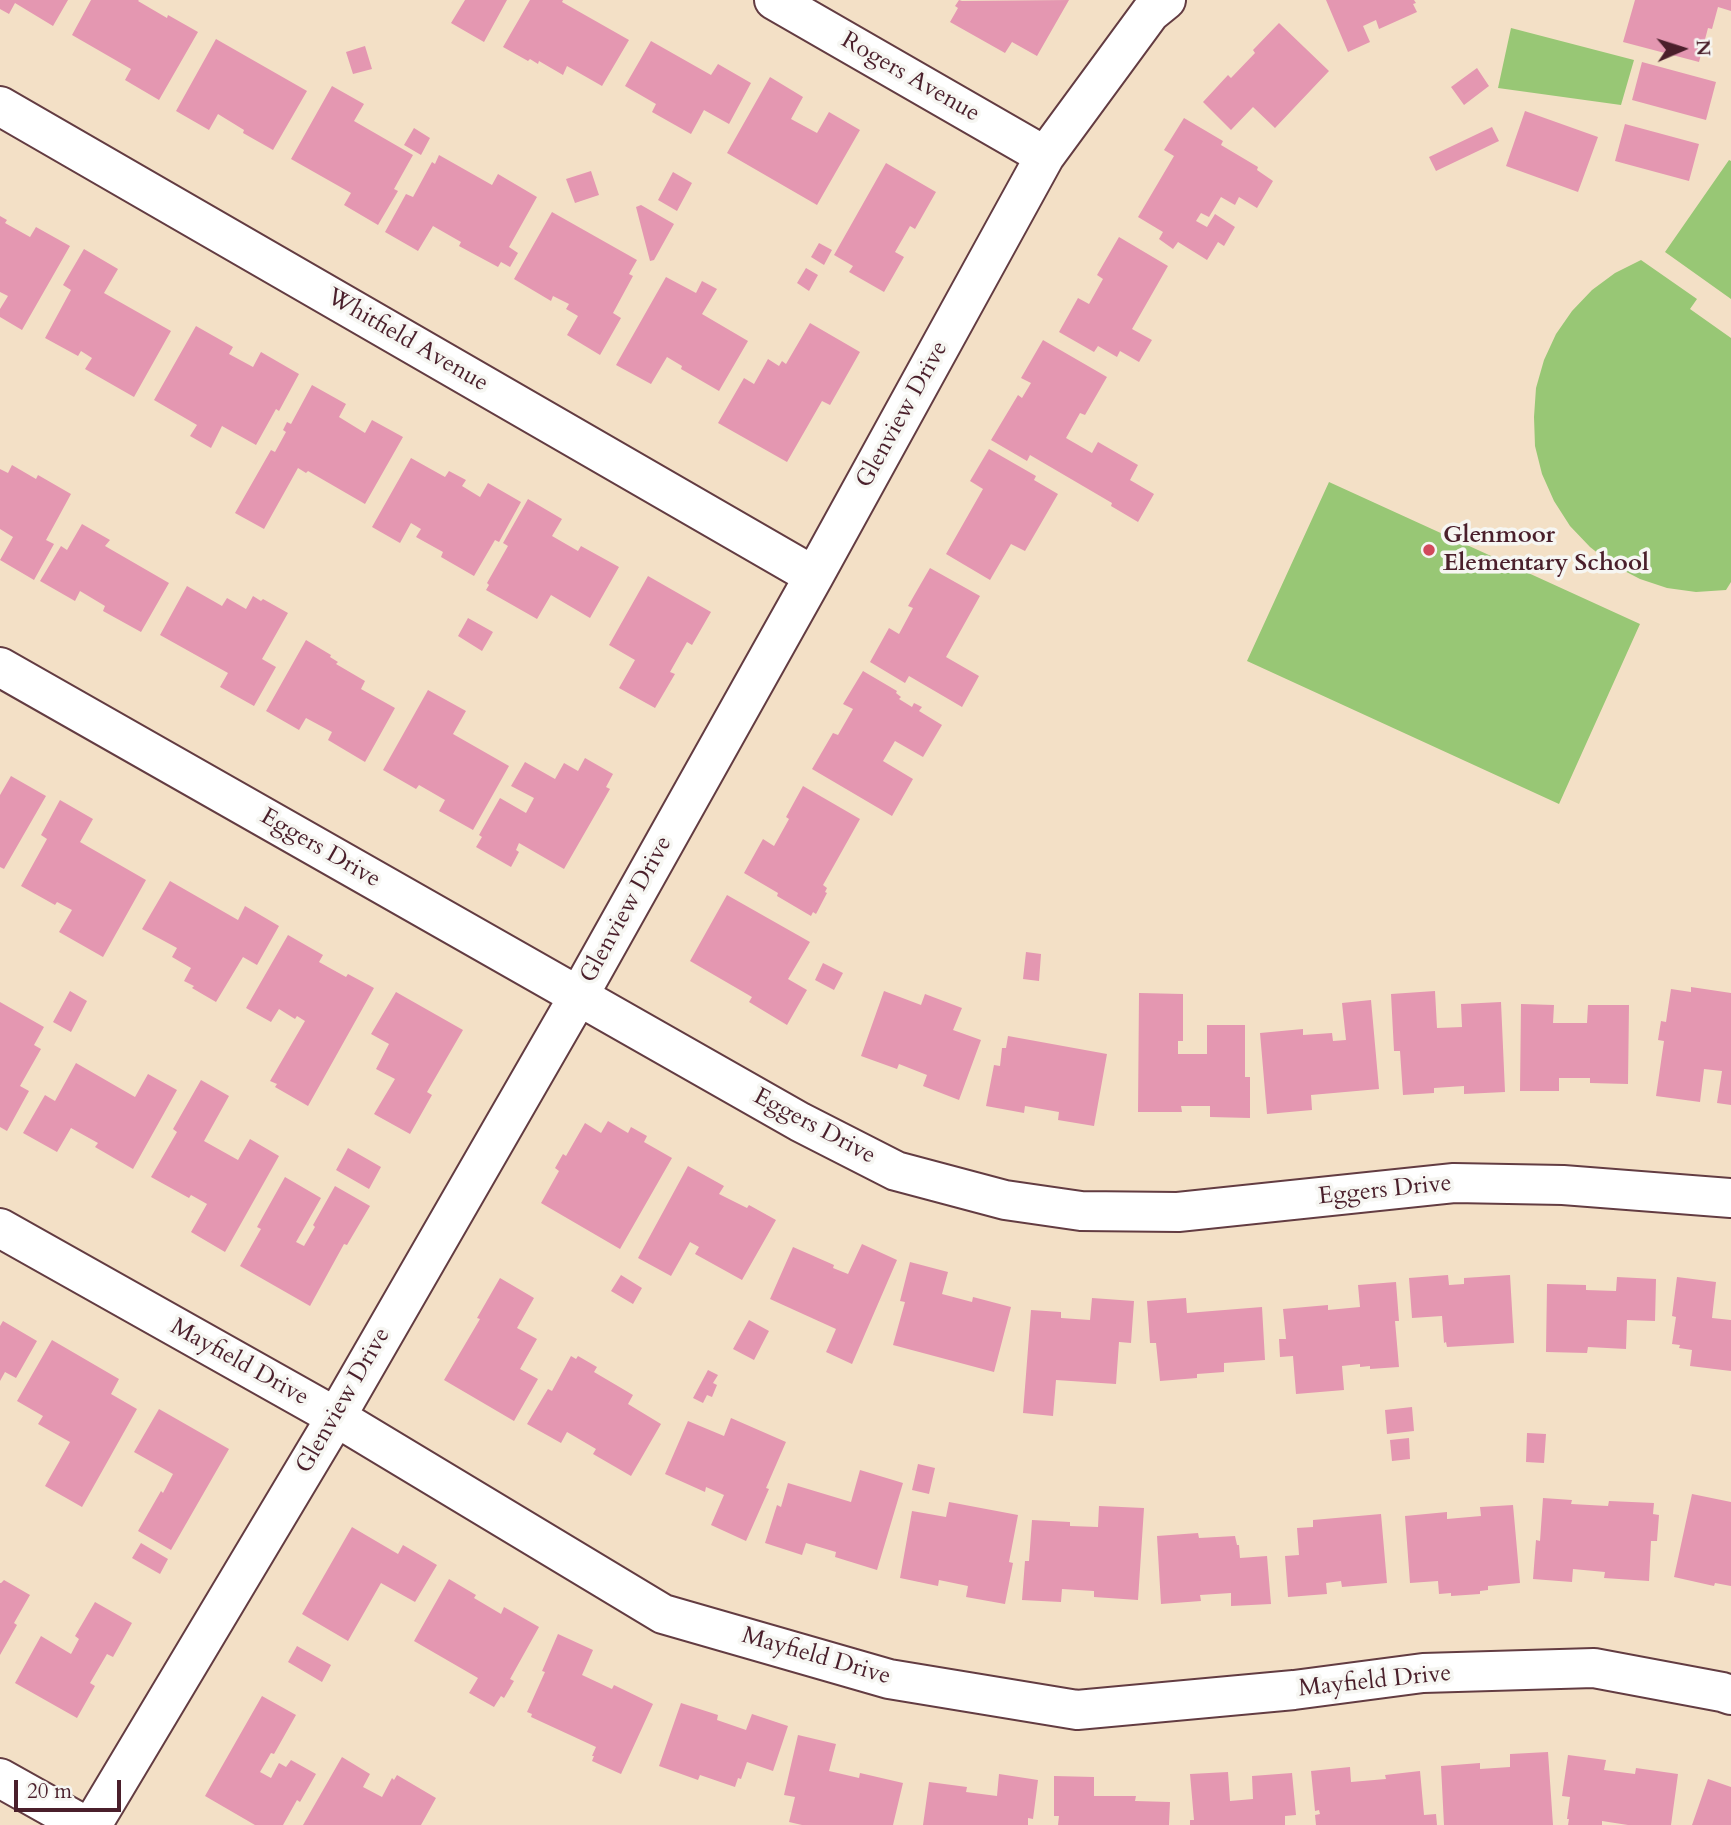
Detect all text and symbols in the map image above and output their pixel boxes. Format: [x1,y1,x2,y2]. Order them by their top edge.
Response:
north arrow [1647,14,1717,84]
street label: Rogers Avenue [836,27,984,129]
text: N [1690,39,1716,57]
street label: Whitfield Avenue [321,283,493,399]
street label: Glenview Drive [851,337,955,493]
place label: Glenmoor Elementary School [1443,522,1649,578]
marker: Glenmoor Elementary School [1421,542,1437,558]
street label: Eggers Drive [255,803,385,895]
street label: Glenview Drive [575,832,679,988]
street label: Eggers Drive [748,1083,880,1171]
street label: Eggers Drive [1317,1170,1453,1212]
street label: Mayfield Drive [165,1313,313,1413]
street label: Glenview Drive [291,1323,397,1479]
street label: Mayfield Drive [738,1622,894,1692]
street label: Mayfield Drive [1297,1660,1453,1704]
scale bar [18,1766,124,1810]
text: 20 m [27,1777,72,1806]

